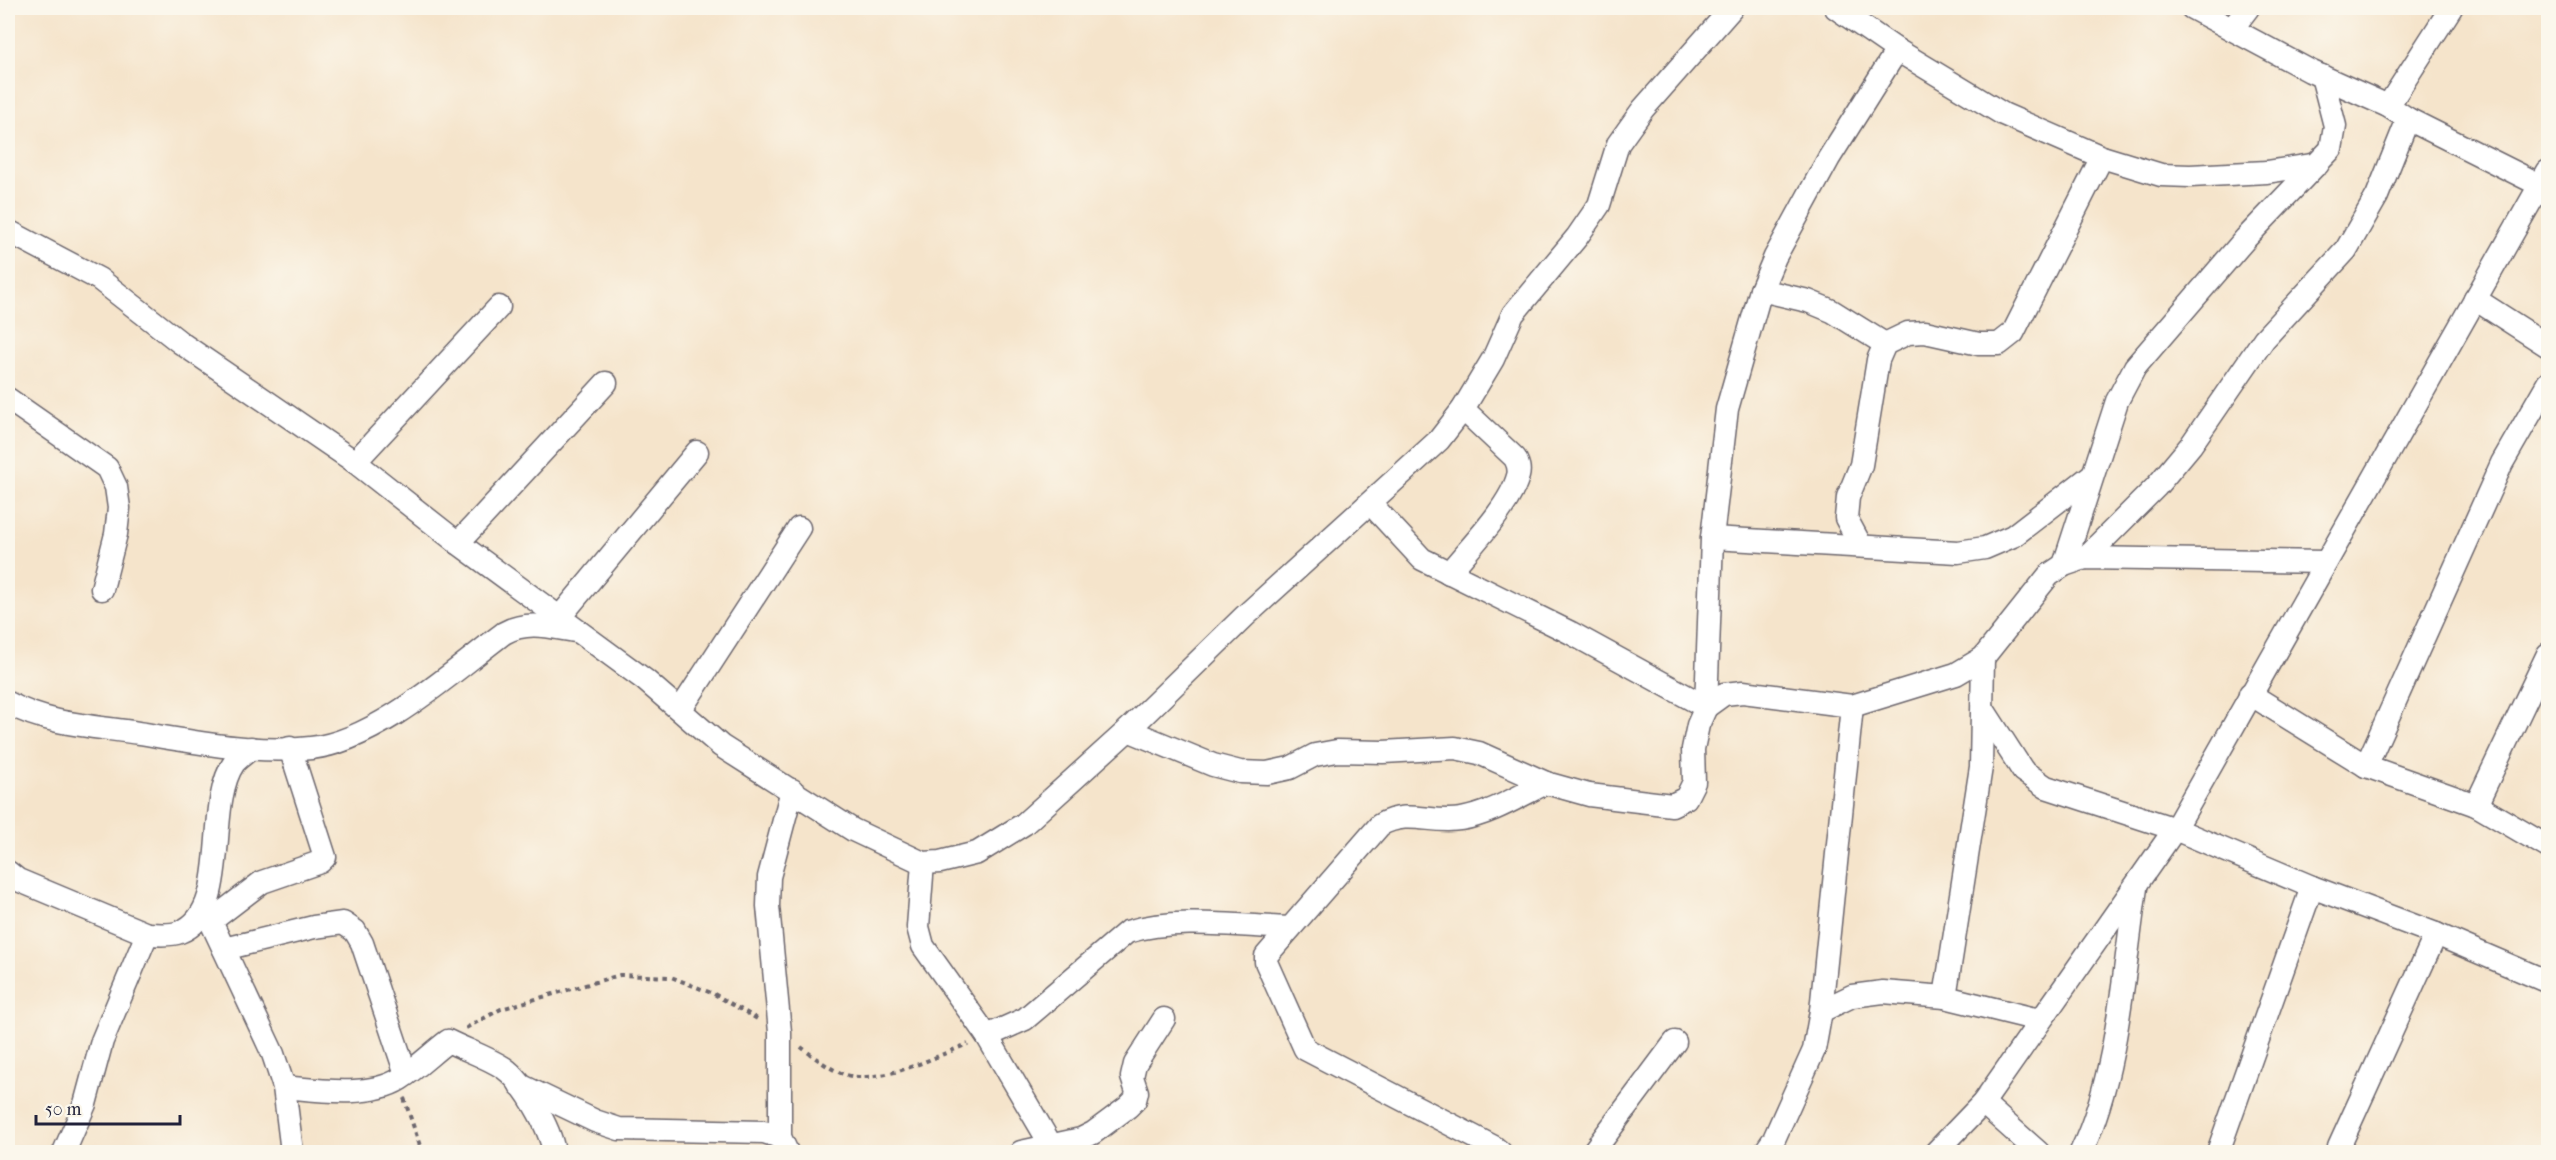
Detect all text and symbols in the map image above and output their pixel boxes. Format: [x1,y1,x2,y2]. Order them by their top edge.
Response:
scale bar [36,1088,180,1126]
text: 50 m [45,1099,82,1120]

